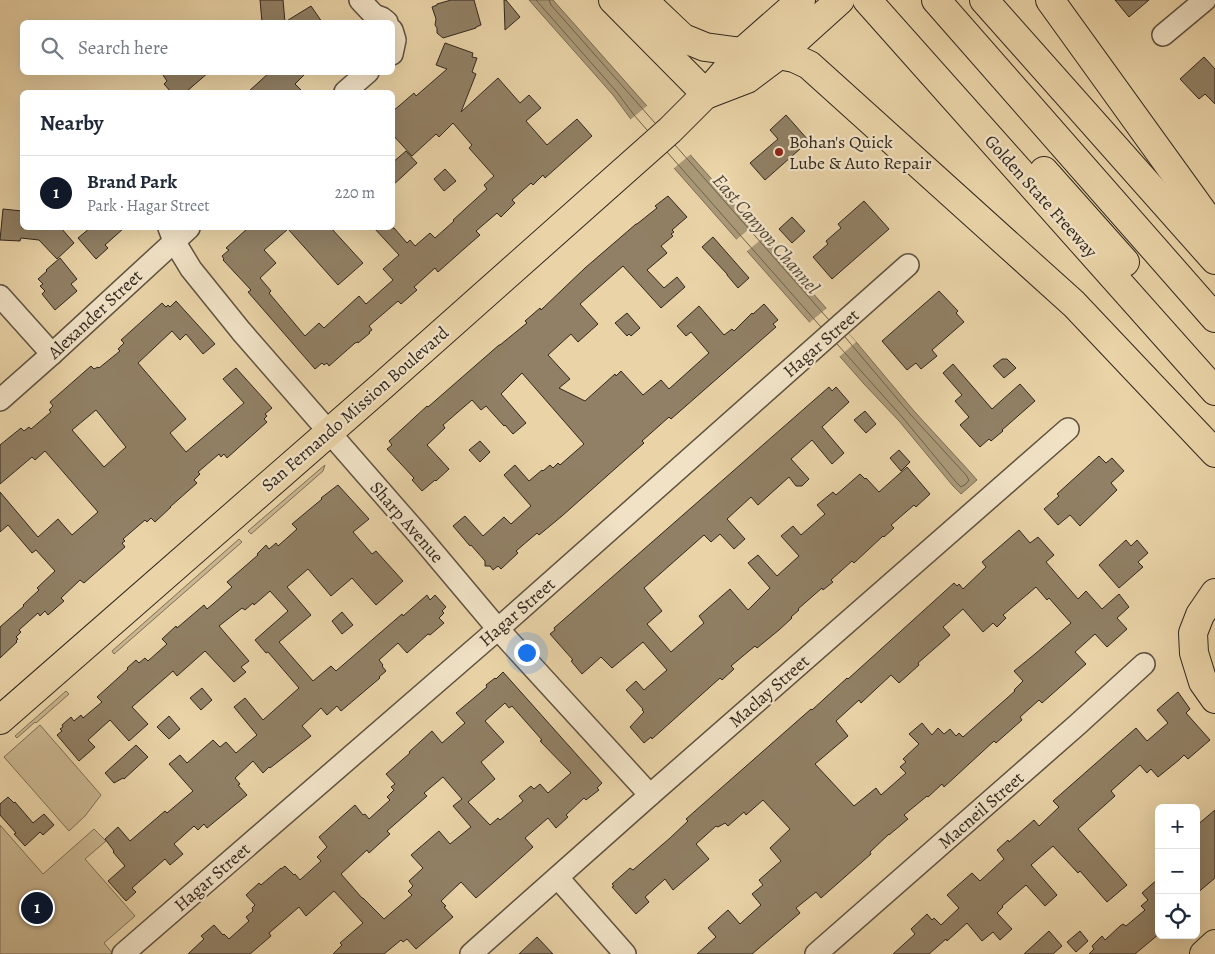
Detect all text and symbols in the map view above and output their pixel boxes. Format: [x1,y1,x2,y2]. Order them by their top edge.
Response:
search box [20,20,395,75]
icon: search [38,34,66,62]
text: Search here [78,35,168,61]
text: Nearby [40,109,103,137]
street label: Golden State Freeway [979,129,1103,263]
place label: Bohan's Quick Lube & Auto Repair [789,130,932,175]
marker: Bohan's Quick Lube & Auto Repair [773,146,785,158]
water label: East Canyon Channel [707,168,826,300]
text: Brand Park [87,169,177,195]
text: 1 [53,182,59,204]
text: 220 m [335,182,375,204]
text: Park · Hagar Street [87,195,210,217]
street label: Alexander Street [42,264,148,365]
street label: Hagar Street [778,303,864,383]
street label: San Fernando Mission Boulevard [256,321,454,497]
street label: Sharp Avenue [365,476,449,568]
street label: Hagar Street [474,572,560,652]
your location [514,640,540,666]
street label: Maclay Street [724,649,814,733]
street label: Macneil Street [933,766,1029,854]
map controls [1155,804,1200,939]
button: + [1155,804,1200,849]
street label: Hagar Street [169,837,255,917]
button: − [1155,849,1200,894]
pin: 1 [21,889,53,927]
button: locate [1155,894,1200,939]

